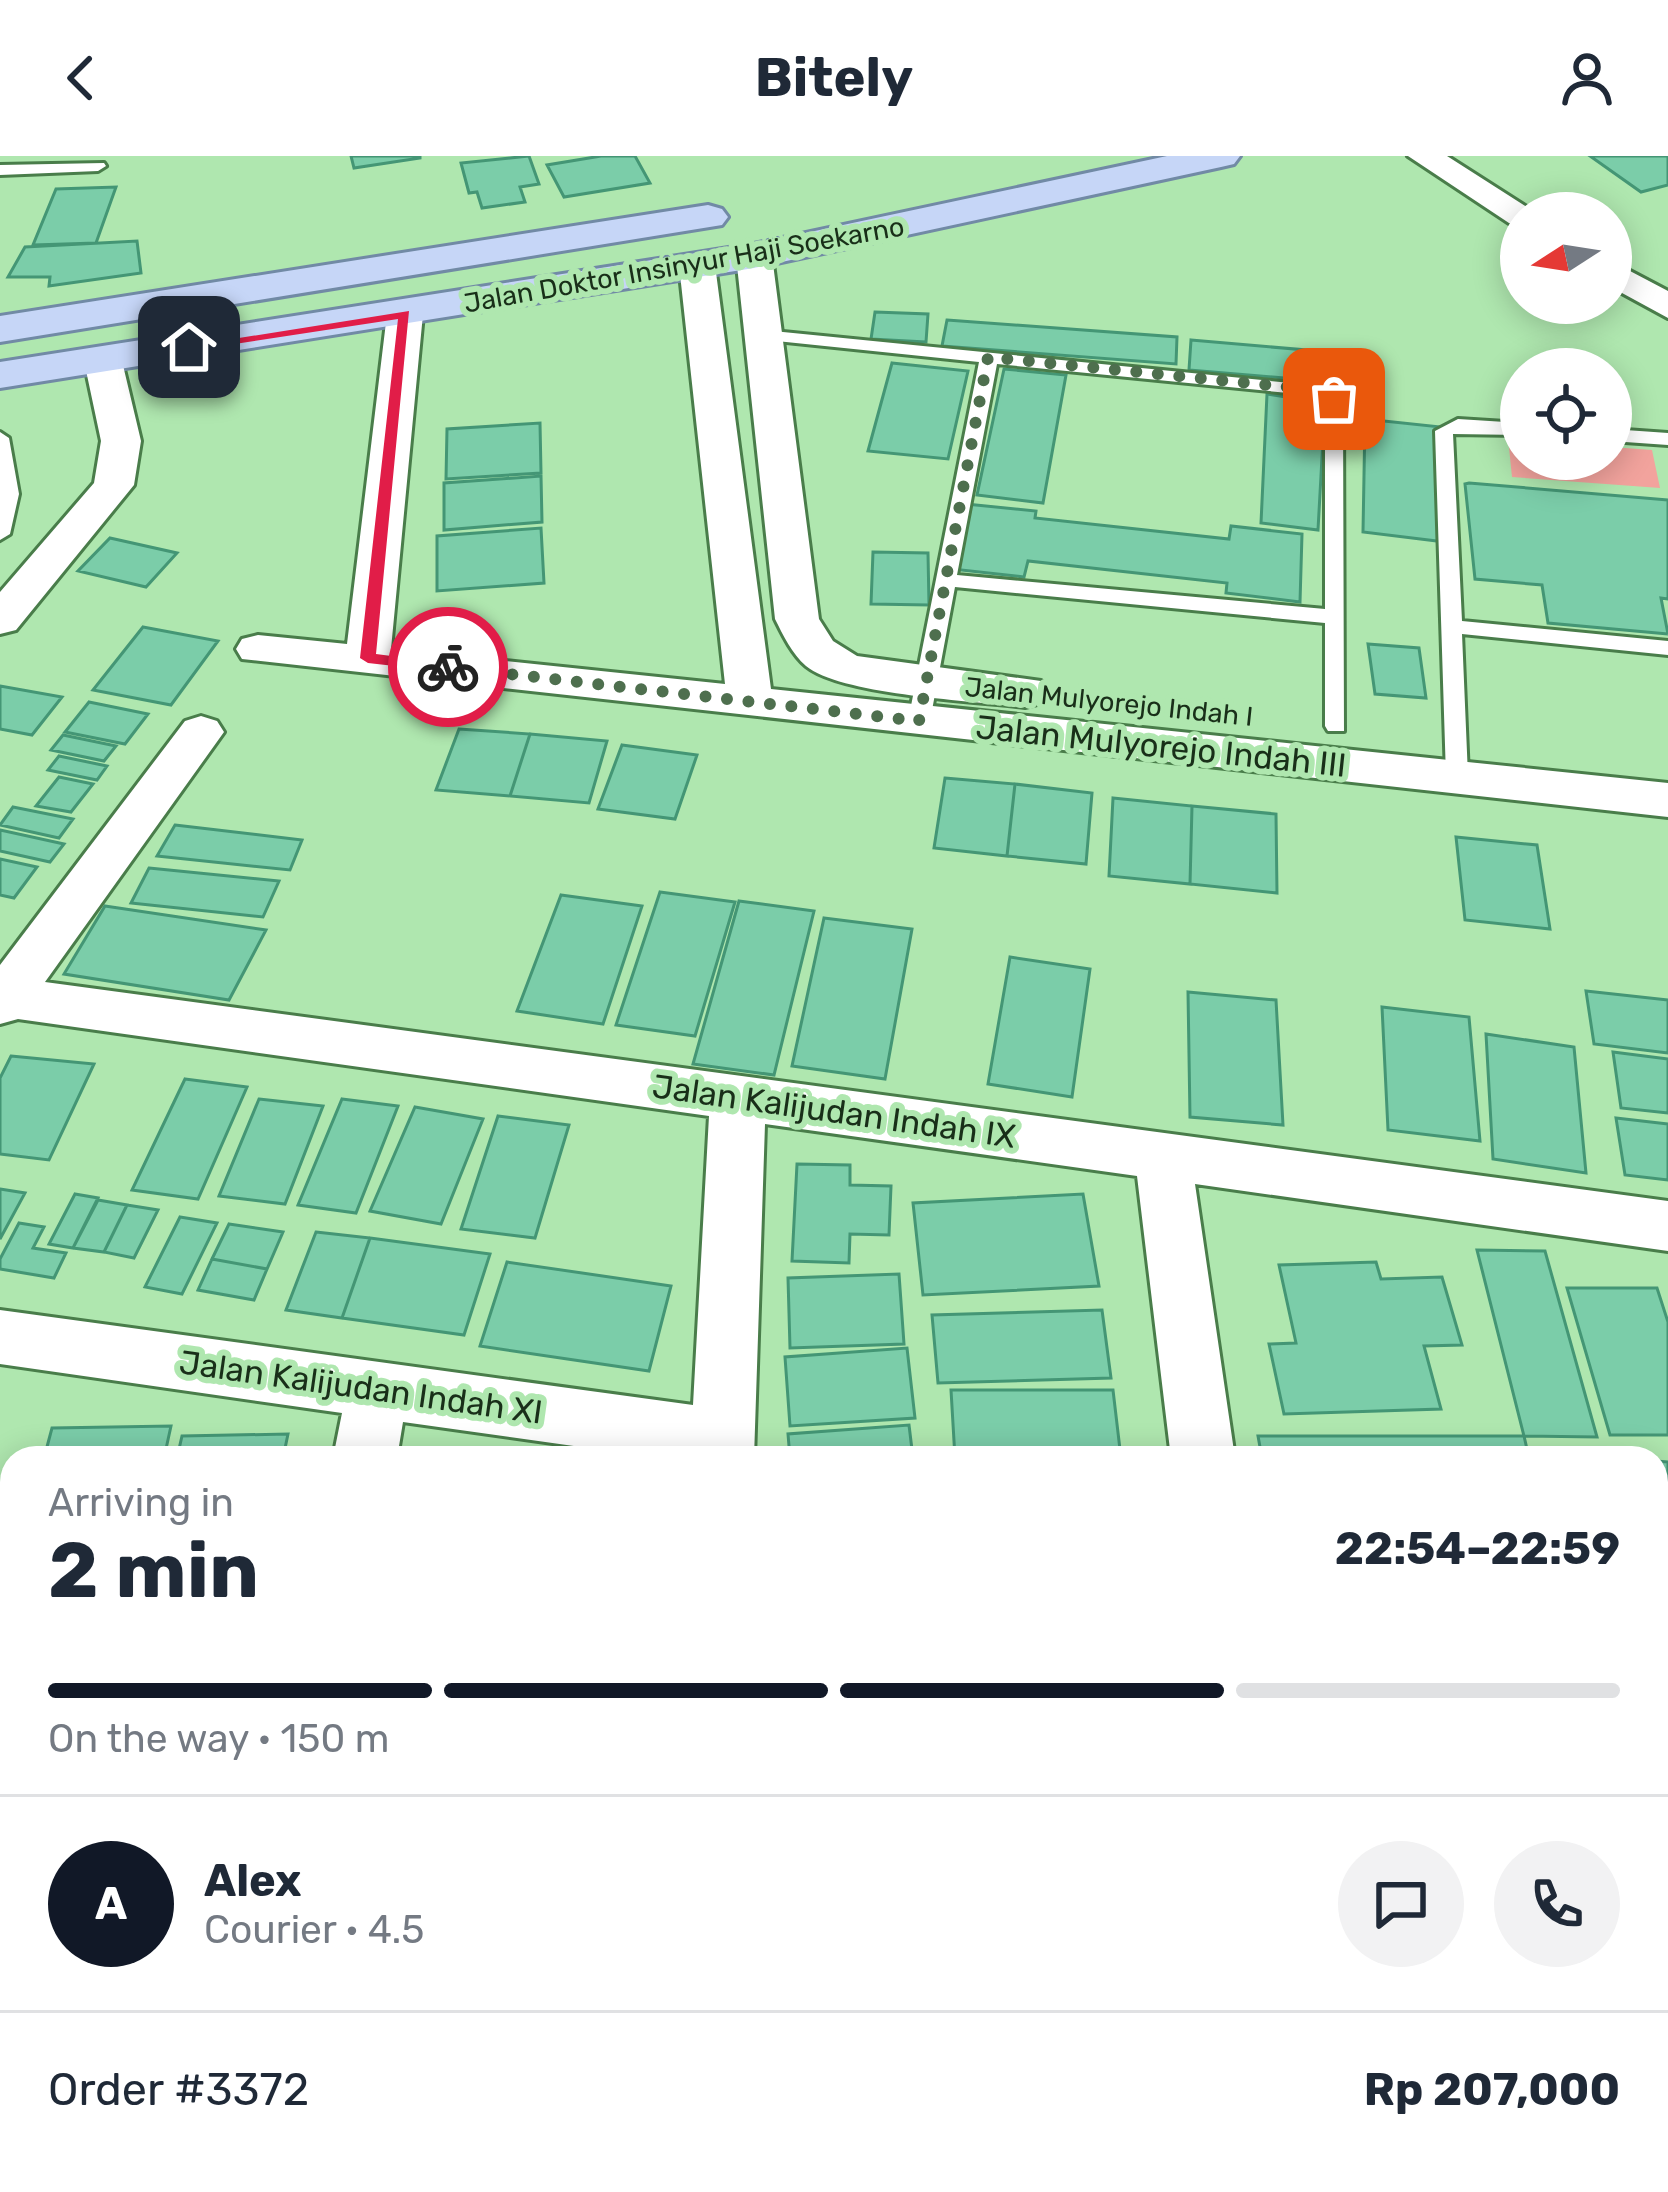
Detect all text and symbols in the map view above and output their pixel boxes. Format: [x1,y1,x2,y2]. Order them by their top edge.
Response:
icon: back [48,45,114,111]
icon: person [1554,45,1620,111]
text: Bitely [755,46,913,110]
north arrow [1500,192,1632,324]
map controls [1500,192,1632,480]
street label: Jalan Doktor Insinyur Haji Soekarno [461,210,907,320]
pin [138,296,240,398]
icon: home [156,314,222,380]
pin [1283,348,1385,450]
button: locate [1500,348,1632,480]
icon: bag [1301,366,1367,432]
courier [388,607,508,727]
icon: bike [415,634,481,700]
street label: Jalan Mulyorejo Indah I [963,671,1255,733]
street label: Jalan Mulyorejo Indah III [974,707,1348,785]
street label: Jalan Kalijudan Indah IX [650,1066,1018,1156]
street label: Jalan Kalijudan Indah XI [177,1342,545,1432]
text: Arriving in [48,1480,234,1526]
text: 22:54–22:59 [1335,1522,1620,1575]
text: 2 min [48,1524,259,1617]
text: On the way · 150 m [48,1716,389,1762]
button: chat [1338,1841,1464,1967]
button: phone [1494,1841,1620,1967]
text: Alex [204,1854,302,1907]
text: A [95,1877,127,1930]
text: Courier · 4.5 [204,1907,424,1953]
text: Order #3372 [48,2063,309,2116]
text: Rp 207,000 [1364,2063,1620,2116]

